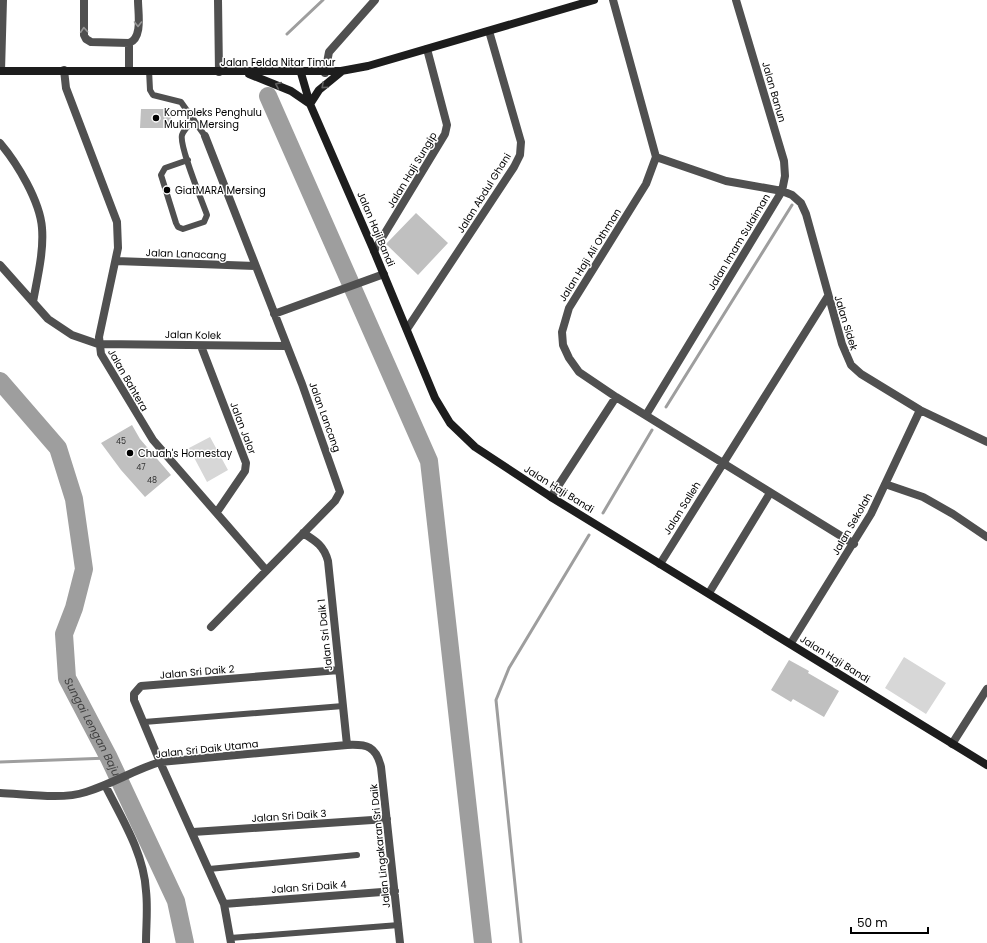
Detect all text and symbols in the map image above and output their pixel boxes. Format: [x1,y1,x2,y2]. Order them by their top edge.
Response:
one-way arrow [134,21,142,27]
one-way arrow [80,27,89,33]
street label: Jalan Felda Nitar Timur [221,55,336,70]
street label: Jalan Banun [758,60,790,124]
one-way arrow [321,81,328,88]
one-way arrow [275,82,282,90]
place label: Kompleks Penghulu Mukim Mersing [164,105,262,132]
marker: Kompleks Penghulu Mukim Mersing [151,113,161,123]
street label: Jalan Haji Sungip [383,129,441,211]
street label: Jalan Abdul Ghani [453,150,515,236]
place label: GiatMARA Mersing [175,183,266,198]
marker: GiatMARA Mersing [162,185,172,195]
street label: Jalan Haji Bandi [353,189,399,269]
street label: Jalan Imam Sulaiman [704,191,774,293]
street label: Jalan Haji Ali Othman [555,206,625,304]
street label: Jalan Lanacang [145,245,227,263]
street label: Jalan Sidek [831,294,862,353]
street label: Jalan Kolek [165,327,222,343]
street label: Jalan Bahtera [104,346,152,414]
street label: Jalan Lancang [305,380,345,454]
street label: Jalan Jalor [226,400,260,457]
house number: 45 [116,436,126,447]
place label: Chuah's Homestay [138,446,233,461]
marker: Chuah's Homestay [125,448,135,458]
street label: Jalan Haji Bandi [521,461,597,517]
house number: 47 [136,462,146,473]
house number: 48 [147,475,157,486]
street label: Jalan Salleh [660,478,704,538]
street label: Jalan Sekolah [828,490,876,558]
street label: Jalan Sri Daik 1 [314,598,336,672]
street label: Jalan Haji Bandi [797,631,873,687]
street label: Jalan Sri Daik 2 [159,661,235,683]
water label: Sungai Lengan Baju [60,675,124,779]
street label: Jalan Sri Daik Utama [155,736,259,762]
street label: Jalan Lingakaran Sri Daik [366,782,394,909]
street label: Jalan Sri Daik 3 [251,806,327,826]
street label: Jalan Sri Daik 4 [271,877,347,897]
scale bar [851,909,928,935]
text: 50 m [857,914,888,931]

